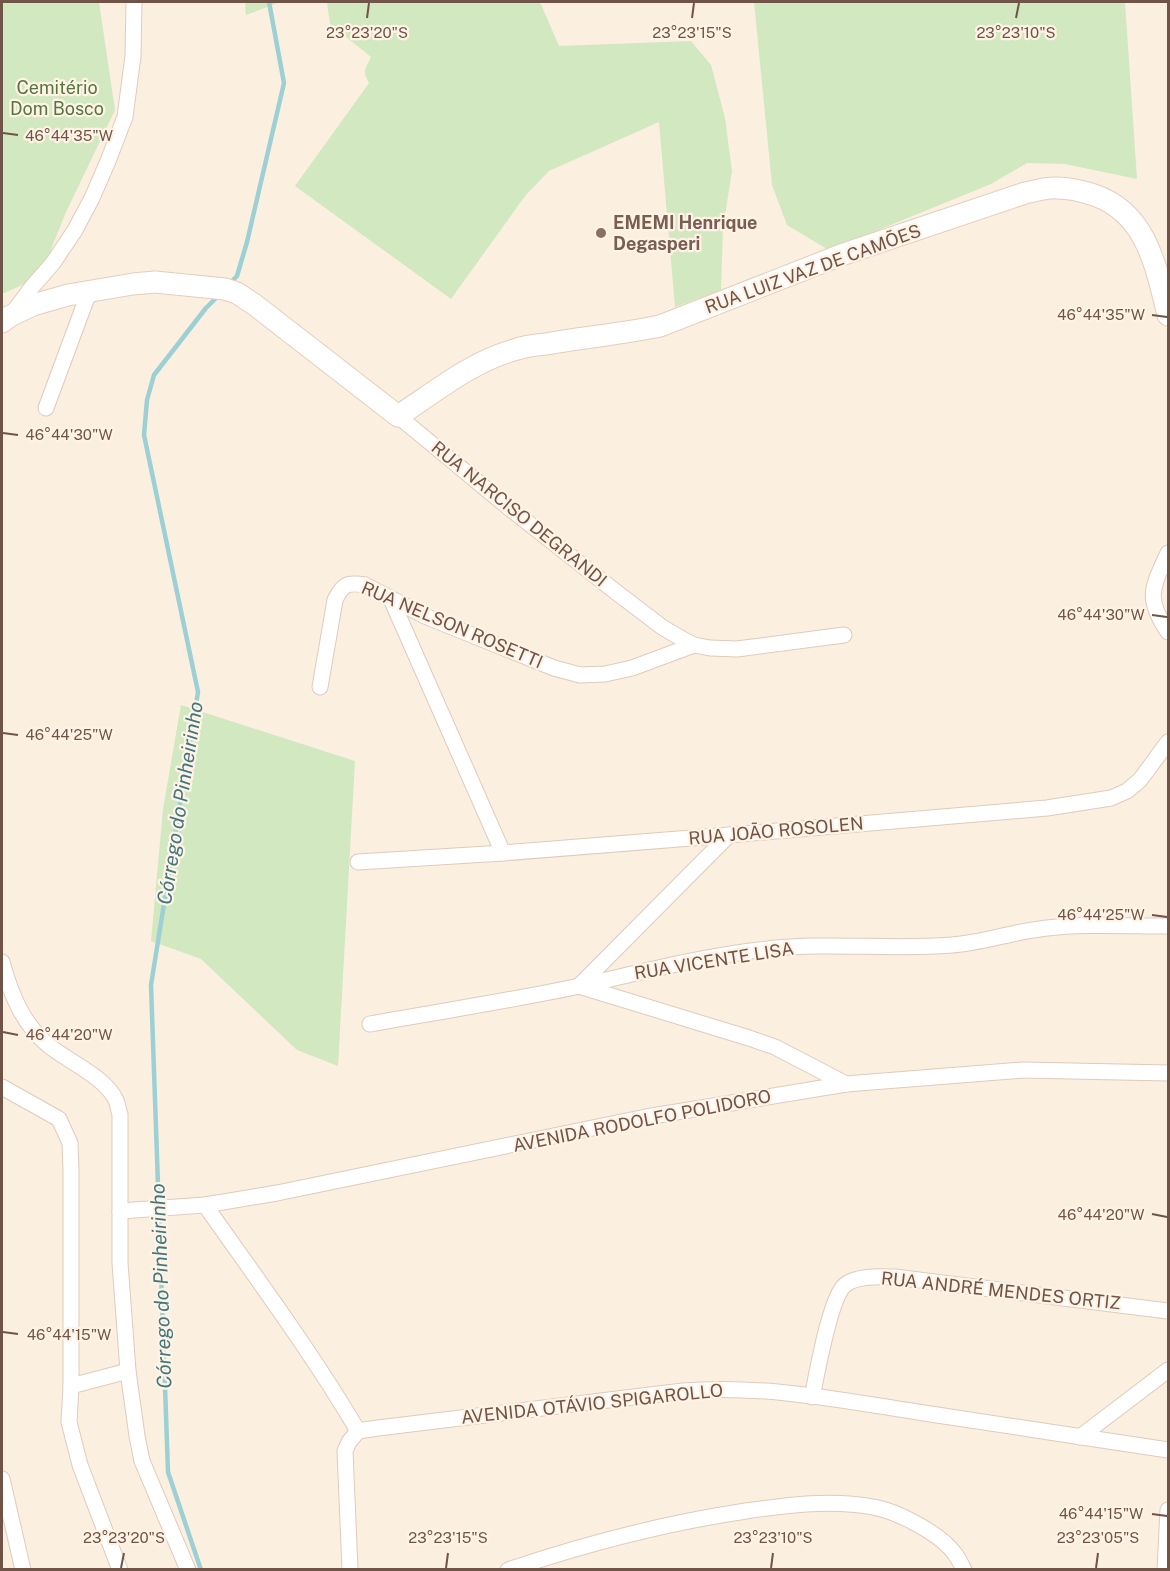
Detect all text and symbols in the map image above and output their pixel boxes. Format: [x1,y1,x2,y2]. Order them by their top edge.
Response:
text: 23°23'20"S [326,24,408,41]
text: 23°23'15"S [652,24,732,41]
text: 23°23'10"S [976,24,1056,41]
park label: Cemitério Dom Bosco [10,77,104,119]
text: 46°44'35"W [25,127,113,144]
place label: EMEMI Henrique Degasperi [613,212,757,254]
street label: RUA LUIZ VAZ DE CAMÕES [702,219,924,317]
marker: EMEMI Henrique Degasperi [594,226,608,240]
text: 46°44'35"W [1057,306,1145,323]
text: 46°44'30"W [25,426,113,443]
street label: RUA NARCISO DEGRANDI [428,436,611,591]
street label: RUA NELSON ROSETTI [358,577,546,672]
text: 46°44'30"W [1057,606,1145,623]
water label: Córrego do Pinheirinho [152,700,208,906]
text: 46°44'25"W [25,726,113,743]
street label: RUA JOÃO ROSOLEN [687,811,864,849]
text: 46°44'25"W [1057,906,1145,923]
street label: RUA VICENTE LISA [633,937,795,983]
text: 46°44'20"W [25,1026,113,1043]
street label: AVENIDA RODOLFO POLIDORO [511,1085,773,1156]
water label: Córrego do Pinheirinho [145,1183,177,1389]
text: 46°44'20"W [1057,1206,1145,1223]
street label: RUA ANDRÉ MENDES ORTIZ [880,1266,1122,1314]
text: 46°44'15"W [27,1326,111,1343]
street label: AVENIDA OTÁVIO SPIGAROLLO [460,1378,724,1428]
text: 46°44'15"W [1059,1505,1143,1522]
text: 23°23'20"S [83,1529,165,1546]
text: 23°23'15"S [408,1529,488,1546]
text: 23°23'10"S [733,1529,813,1546]
text: 23°23'05"S [1057,1529,1139,1546]

